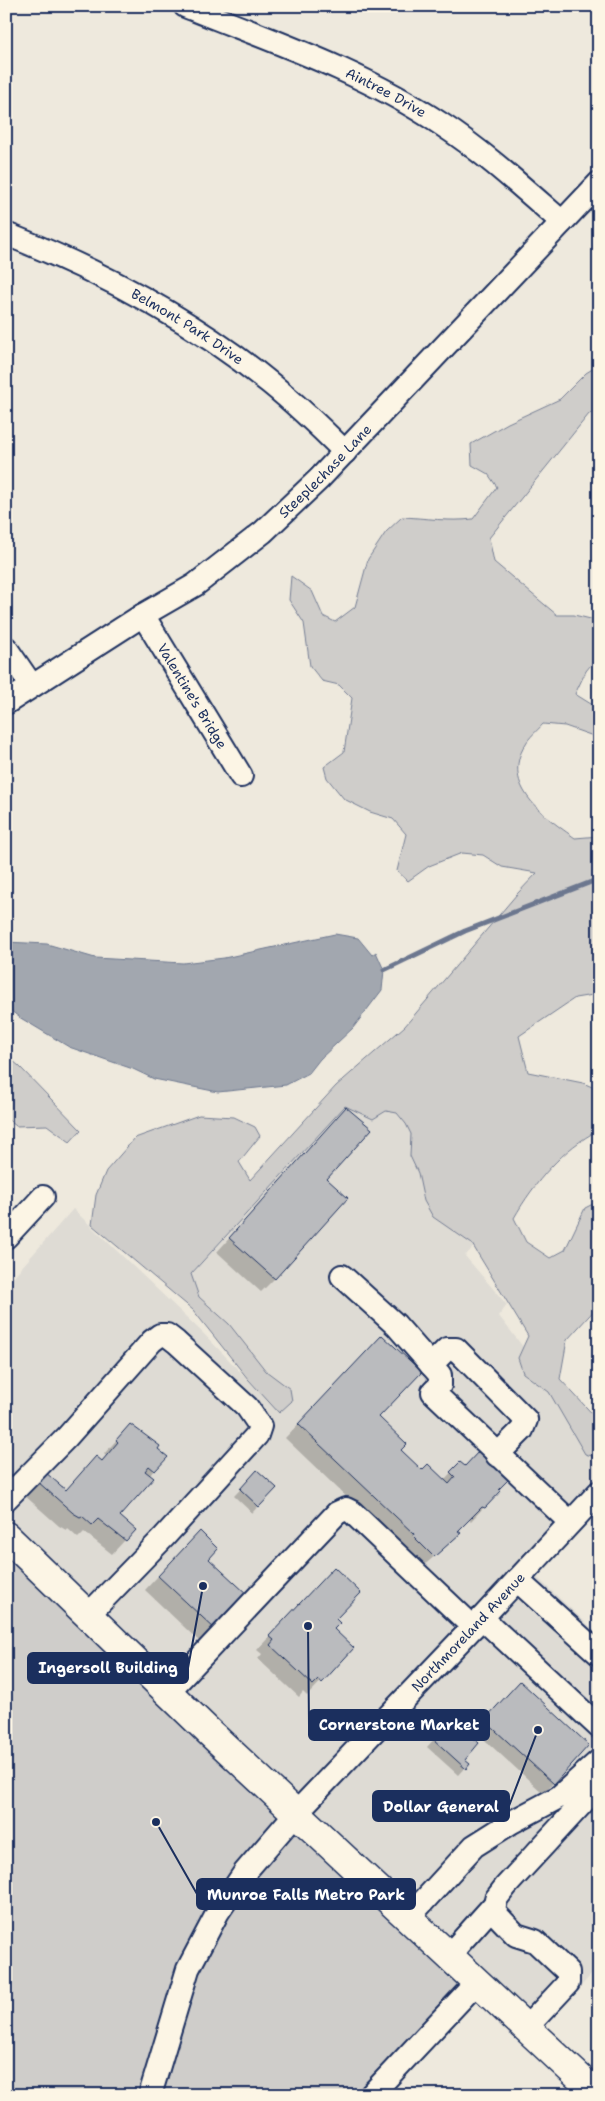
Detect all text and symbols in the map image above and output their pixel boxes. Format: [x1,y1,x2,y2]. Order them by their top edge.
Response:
street label: Aintree Drive [343,64,430,121]
street label: Belmont Park Drive [128,284,247,368]
street label: Steeplechase Lane [275,420,375,522]
street label: Valentine's Bridge [153,640,231,752]
street label: Northmoreland Avenue [407,1568,529,1696]
callout: Ingersoll Building [28,1653,188,1683]
text: Ingersoll Building [38,1658,178,1678]
callout: Cornerstone Market [309,1710,489,1740]
text: Cornerstone Market [319,1715,479,1735]
callout: Dollar General [373,1791,509,1821]
text: Dollar General [383,1797,499,1817]
callout: Munroe Falls Metro Park [197,1879,415,1909]
text: Munroe Falls Metro Park [207,1885,405,1905]

